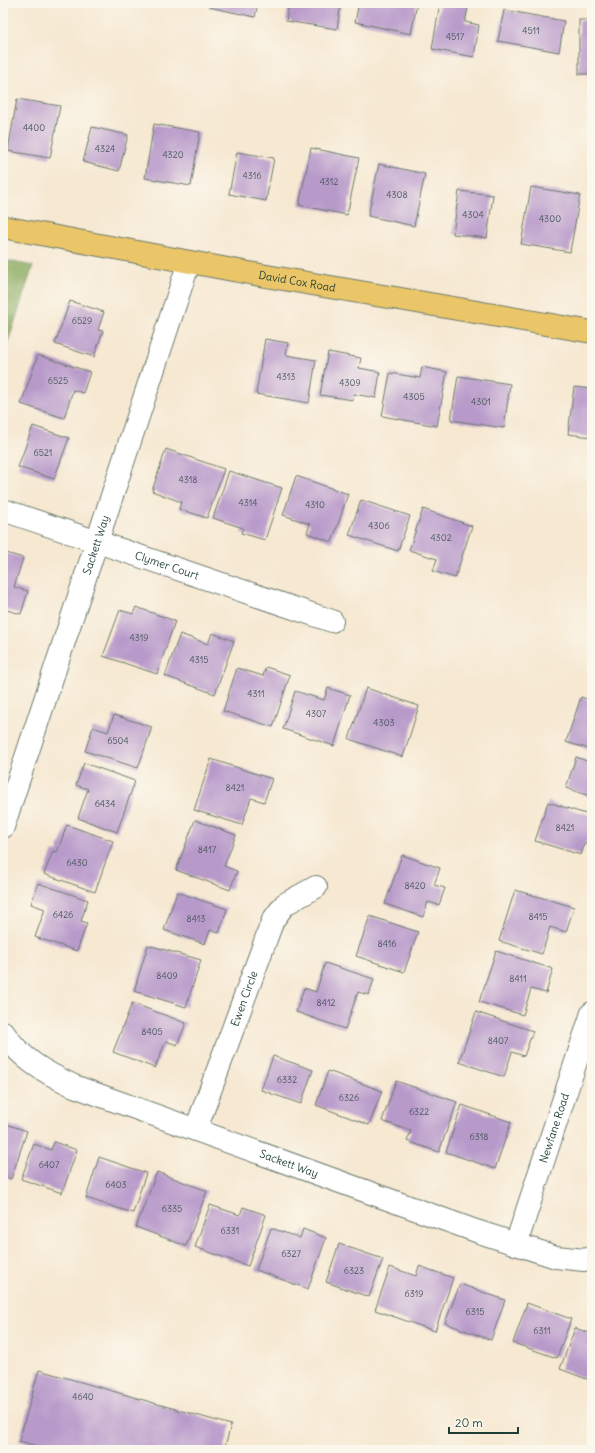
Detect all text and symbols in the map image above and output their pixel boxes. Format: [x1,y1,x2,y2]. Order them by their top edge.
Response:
house number: 4511 [522,25,540,36]
house number: 4517 [446,31,465,42]
house number: 4400 [23,122,45,133]
house number: 4324 [95,143,115,154]
house number: 4320 [162,149,184,160]
house number: 4316 [243,170,261,181]
house number: 4312 [320,176,338,187]
house number: 4308 [386,189,408,200]
house number: 4304 [462,209,484,220]
house number: 4300 [539,213,561,224]
street label: David Cox Road [257,268,337,295]
house number: 6529 [72,315,92,326]
house number: 4313 [277,371,295,382]
house number: 6525 [48,375,68,386]
house number: 4309 [339,377,361,388]
house number: 4305 [403,391,425,402]
house number: 4301 [471,396,491,407]
house number: 6521 [34,447,52,458]
house number: 4318 [179,474,197,485]
house number: 4314 [239,497,258,508]
house number: 4310 [305,499,325,510]
street label: Sackett Way [80,513,112,576]
house number: 4306 [368,520,390,531]
house number: 4302 [430,532,452,543]
street label: Clymer Court [133,548,201,583]
house number: 4319 [130,632,148,643]
house number: 4315 [190,654,208,665]
house number: 4311 [247,688,265,699]
house number: 4307 [306,708,327,719]
house number: 4303 [373,717,395,728]
house number: 6504 [107,735,129,746]
house number: 8421 [226,782,244,793]
house number: 6434 [95,798,115,809]
house number: 8421 [556,822,574,833]
house number: 8417 [198,844,217,855]
house number: 6430 [66,857,88,868]
house number: 8420 [404,880,426,891]
house number: 6426 [53,909,73,920]
house number: 8415 [528,911,548,922]
house number: 8413 [187,913,205,924]
house number: 8416 [377,938,397,949]
street label: Ewen Circle [227,969,261,1028]
house number: 8409 [156,970,178,981]
house number: 8411 [509,973,527,984]
house number: 8412 [317,997,335,1008]
house number: 8405 [141,1026,163,1037]
house number: 8407 [488,1035,509,1046]
house number: 6332 [277,1074,297,1085]
street label: Newfane Road [536,1091,572,1165]
house number: 6326 [339,1092,359,1103]
house number: 6322 [409,1106,429,1117]
house number: 6318 [470,1131,488,1142]
street label: Sackett Way [258,1146,320,1181]
house number: 6407 [39,1159,60,1170]
house number: 6403 [105,1179,127,1190]
house number: 6335 [162,1203,182,1214]
house number: 6331 [221,1225,239,1236]
house number: 6327 [281,1248,301,1259]
house number: 6323 [344,1265,364,1276]
house number: 6319 [405,1288,423,1299]
house number: 6315 [466,1306,484,1317]
house number: 6311 [533,1325,551,1336]
house number: 4640 [72,1391,94,1402]
scale bar [449,1409,518,1435]
text: 20 m [455,1415,483,1430]

